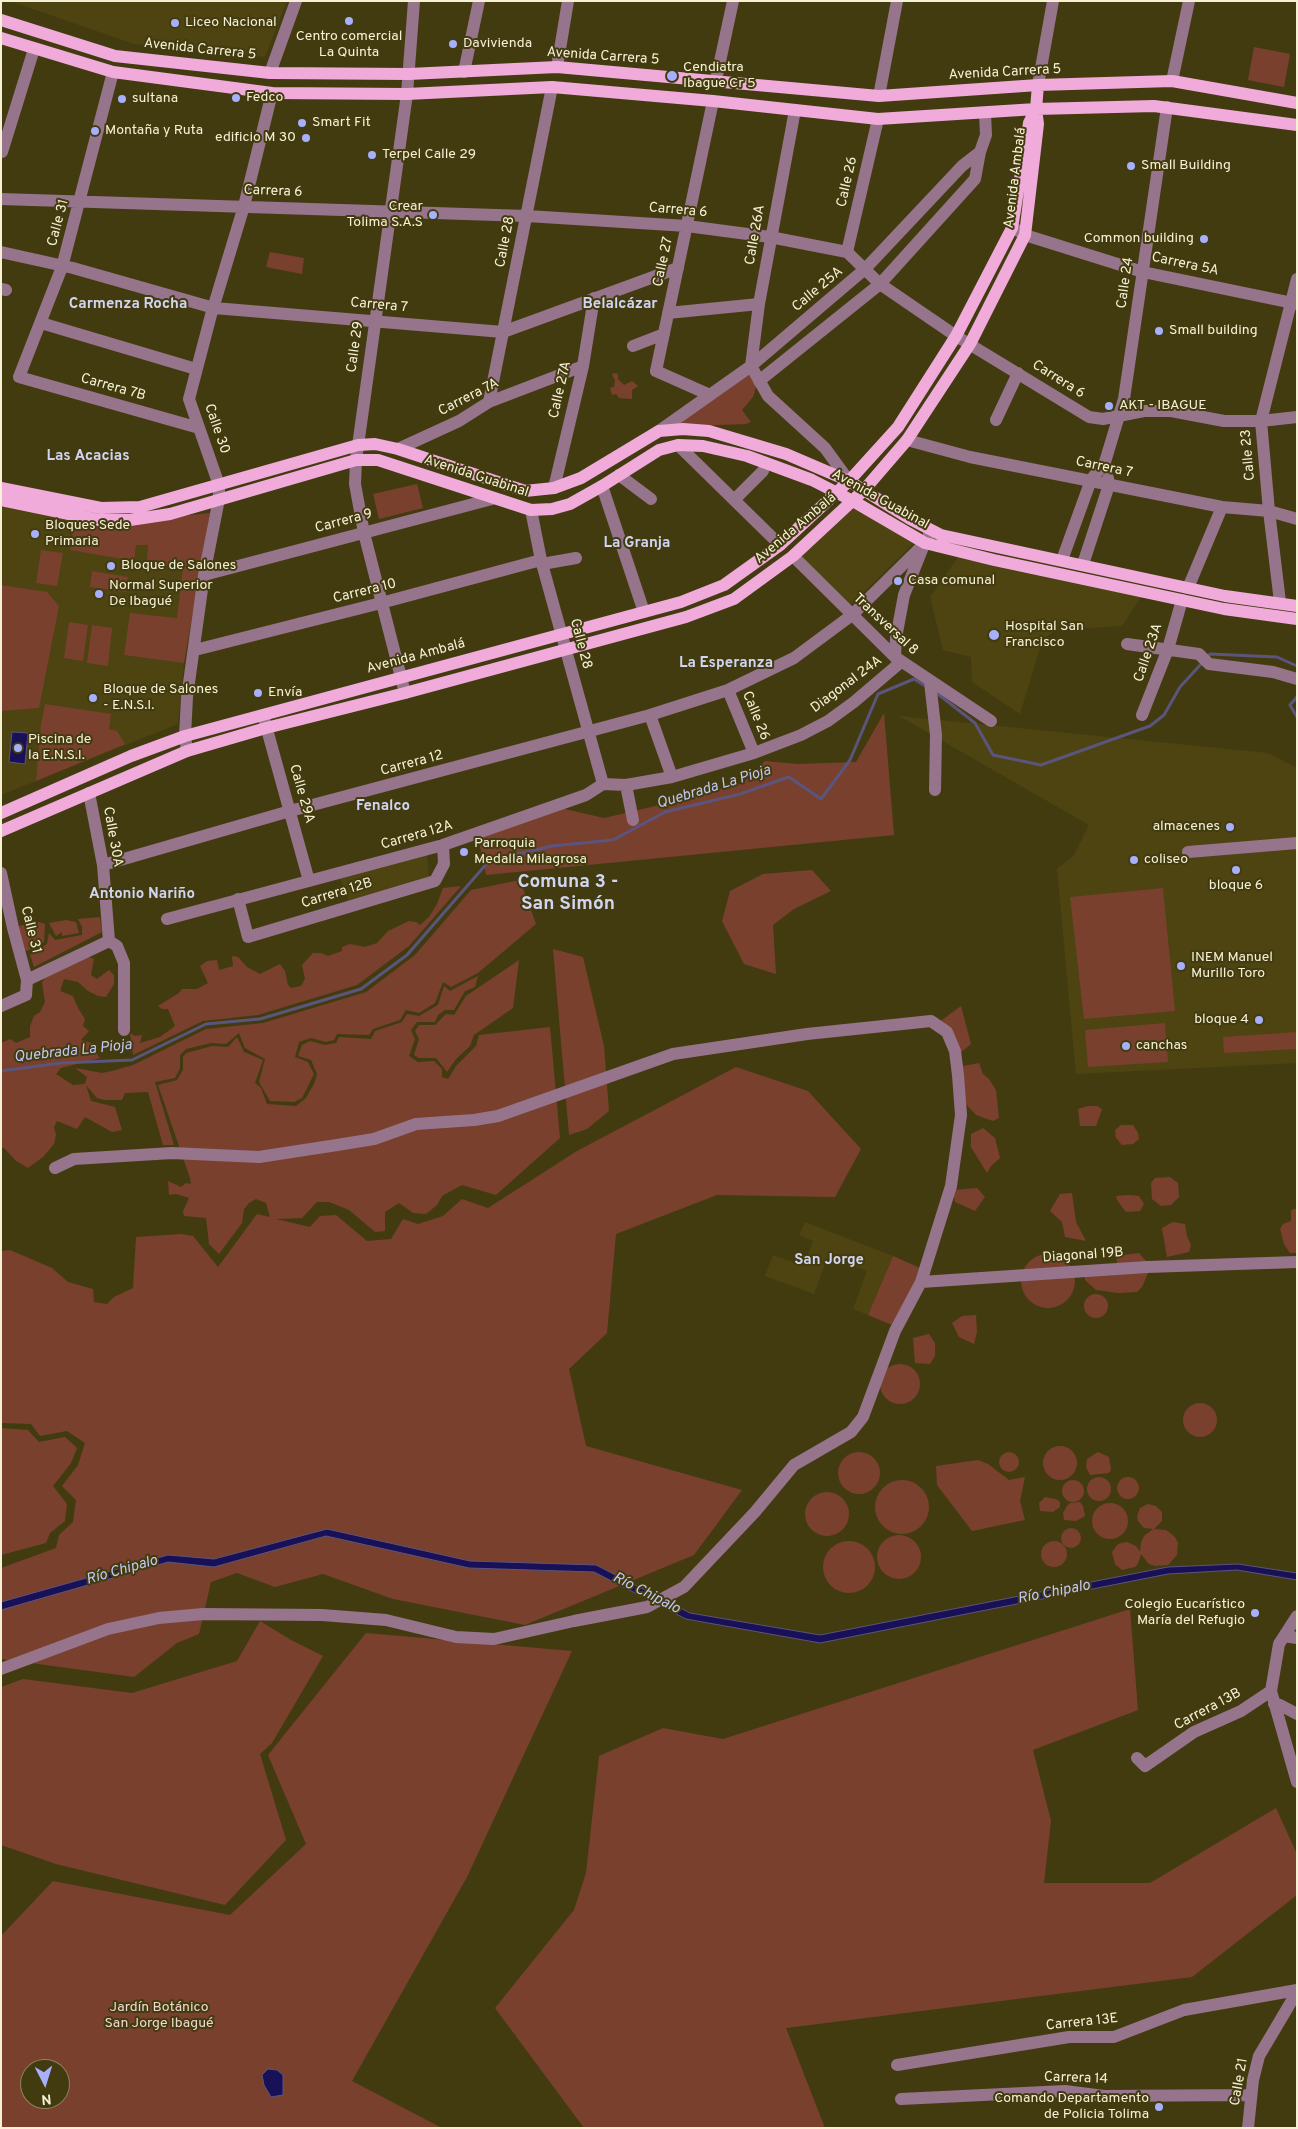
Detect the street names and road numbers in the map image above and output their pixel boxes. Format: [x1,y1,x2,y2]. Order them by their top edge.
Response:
street label: Avenida Carrera 5 [143,36,257,64]
street label: Avenida Carrera 5 [546,45,660,69]
street label: Avenida Carrera 5 [948,62,1062,84]
street label: Avenida Ambalá [1001,127,1031,229]
street label: Calle 26 [834,155,862,209]
street label: Carrera 6 [243,183,303,201]
street label: Calle 31 [45,198,73,248]
street label: Carrera 6 [648,200,708,222]
street label: Calle 26A [742,204,770,266]
street label: Calle 28 [493,215,519,269]
street label: Calle 27 [651,236,677,288]
street label: Carrera 5A [1150,250,1220,280]
street label: Calle 24 [1114,256,1138,310]
street label: Calle 25A [789,264,847,316]
street label: Carrera 7 [349,295,409,317]
street label: Calle 29 [344,320,368,374]
street label: Carrera 6 [1029,357,1087,403]
street label: Calle 27A [546,360,576,420]
street label: Carrera 7B [78,371,148,405]
street label: Carrera 7A [436,376,502,420]
street label: Calle 30 [200,402,232,456]
street label: Calle 23 [1238,429,1260,481]
street label: Avenida Guabinal [422,452,530,502]
street label: Carrera 7 [1074,454,1134,482]
street label: Avenida Guabinal [828,466,932,534]
street label: Avenida Ambalá [752,490,840,568]
street label: Carrera 9 [313,506,375,538]
street label: Carrera 10 [332,576,398,608]
street label: Transversal 8 [849,590,921,660]
street label: Calle 28 [565,617,595,671]
street label: Calle 23A [1131,621,1167,685]
street label: Avenida Ambalá [365,636,467,678]
street label: Diagonal 24A [808,653,886,717]
street label: Calle 26 [738,689,772,743]
street label: Carrera 12 [379,748,445,780]
street label: Calle 29A [285,763,317,825]
street label: Calle 30A [98,806,126,868]
street label: Carrera 12A [379,818,455,854]
street label: Carrera 12B [299,875,375,913]
street label: Calle 31 [16,905,44,955]
street label: Diagonal 19B [1042,1245,1124,1267]
street label: Carrera 13B [1172,1685,1244,1735]
street label: Carrera 13E [1045,2011,1119,2035]
street label: Calle 21 [1228,2057,1252,2107]
street label: Carrera 14 [1044,2069,1108,2089]

